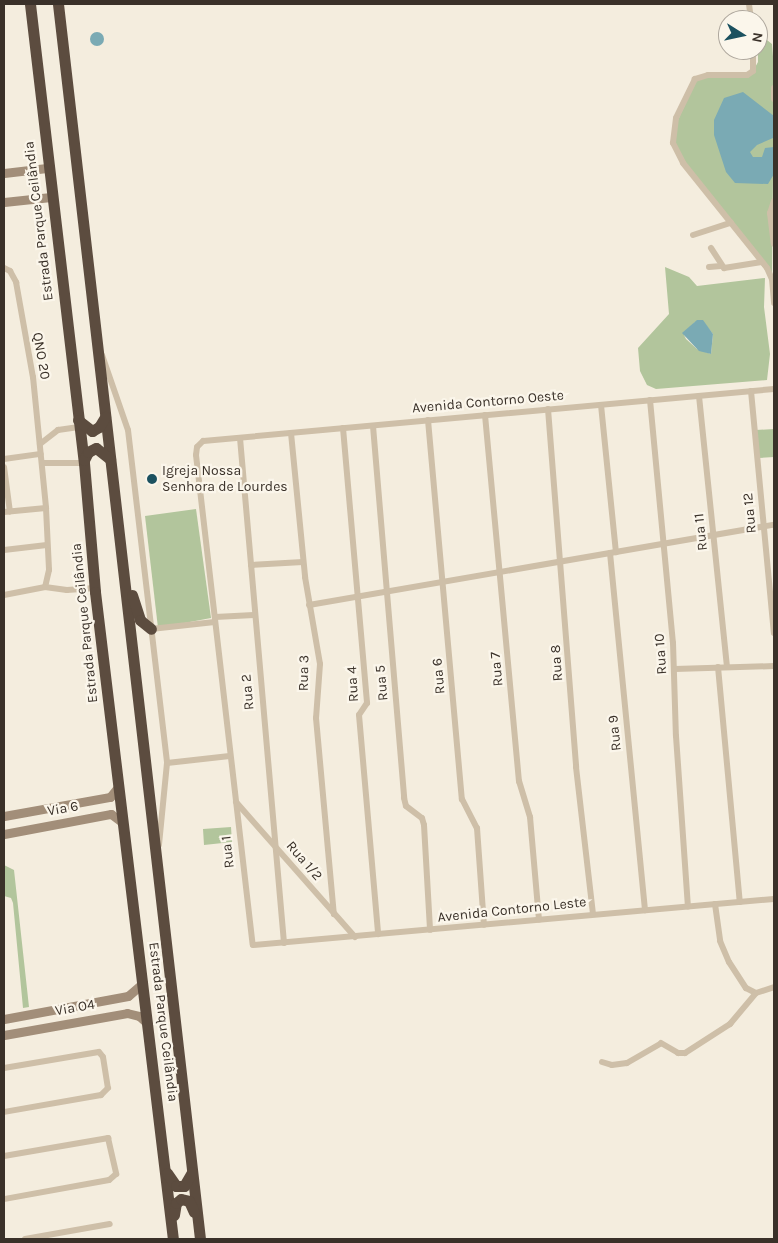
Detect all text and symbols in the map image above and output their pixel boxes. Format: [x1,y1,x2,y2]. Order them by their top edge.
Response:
north arrow [718,10,768,60]
text: N [748,31,767,44]
street label: Estrada Parque Ceilândia [21,140,57,302]
street label: QNO 20 [29,331,53,381]
street label: Avenida Contorno Oeste [412,387,564,417]
place label: Igreja Nossa Senhora de Lourdes [162,463,288,496]
marker: Igreja Nossa Senhora de Lourdes [146,473,158,485]
street label: Rua 12 [740,492,760,534]
street label: Rua 11 [691,513,711,551]
street label: Estrada Parque Ceilândia [68,542,102,704]
street label: Rua 10 [651,633,671,675]
street label: Rua 8 [547,644,567,682]
street label: Rua 7 [487,651,507,687]
street label: Rua 3 [295,655,313,691]
street label: Rua 6 [429,657,449,695]
street label: Rua 5 [372,664,392,702]
street label: Rua 4 [344,666,362,702]
street label: Rua 2 [238,673,258,711]
street label: Rua 9 [605,714,625,752]
street label: Via 6 [46,798,80,820]
street label: Rua 1 [218,835,238,869]
street label: Rua 1/2 [282,838,326,884]
street label: Avenida Contorno Leste [437,894,587,926]
street label: Estrada Parque Ceilândia [145,941,181,1103]
street label: Via O4 [54,996,96,1020]

